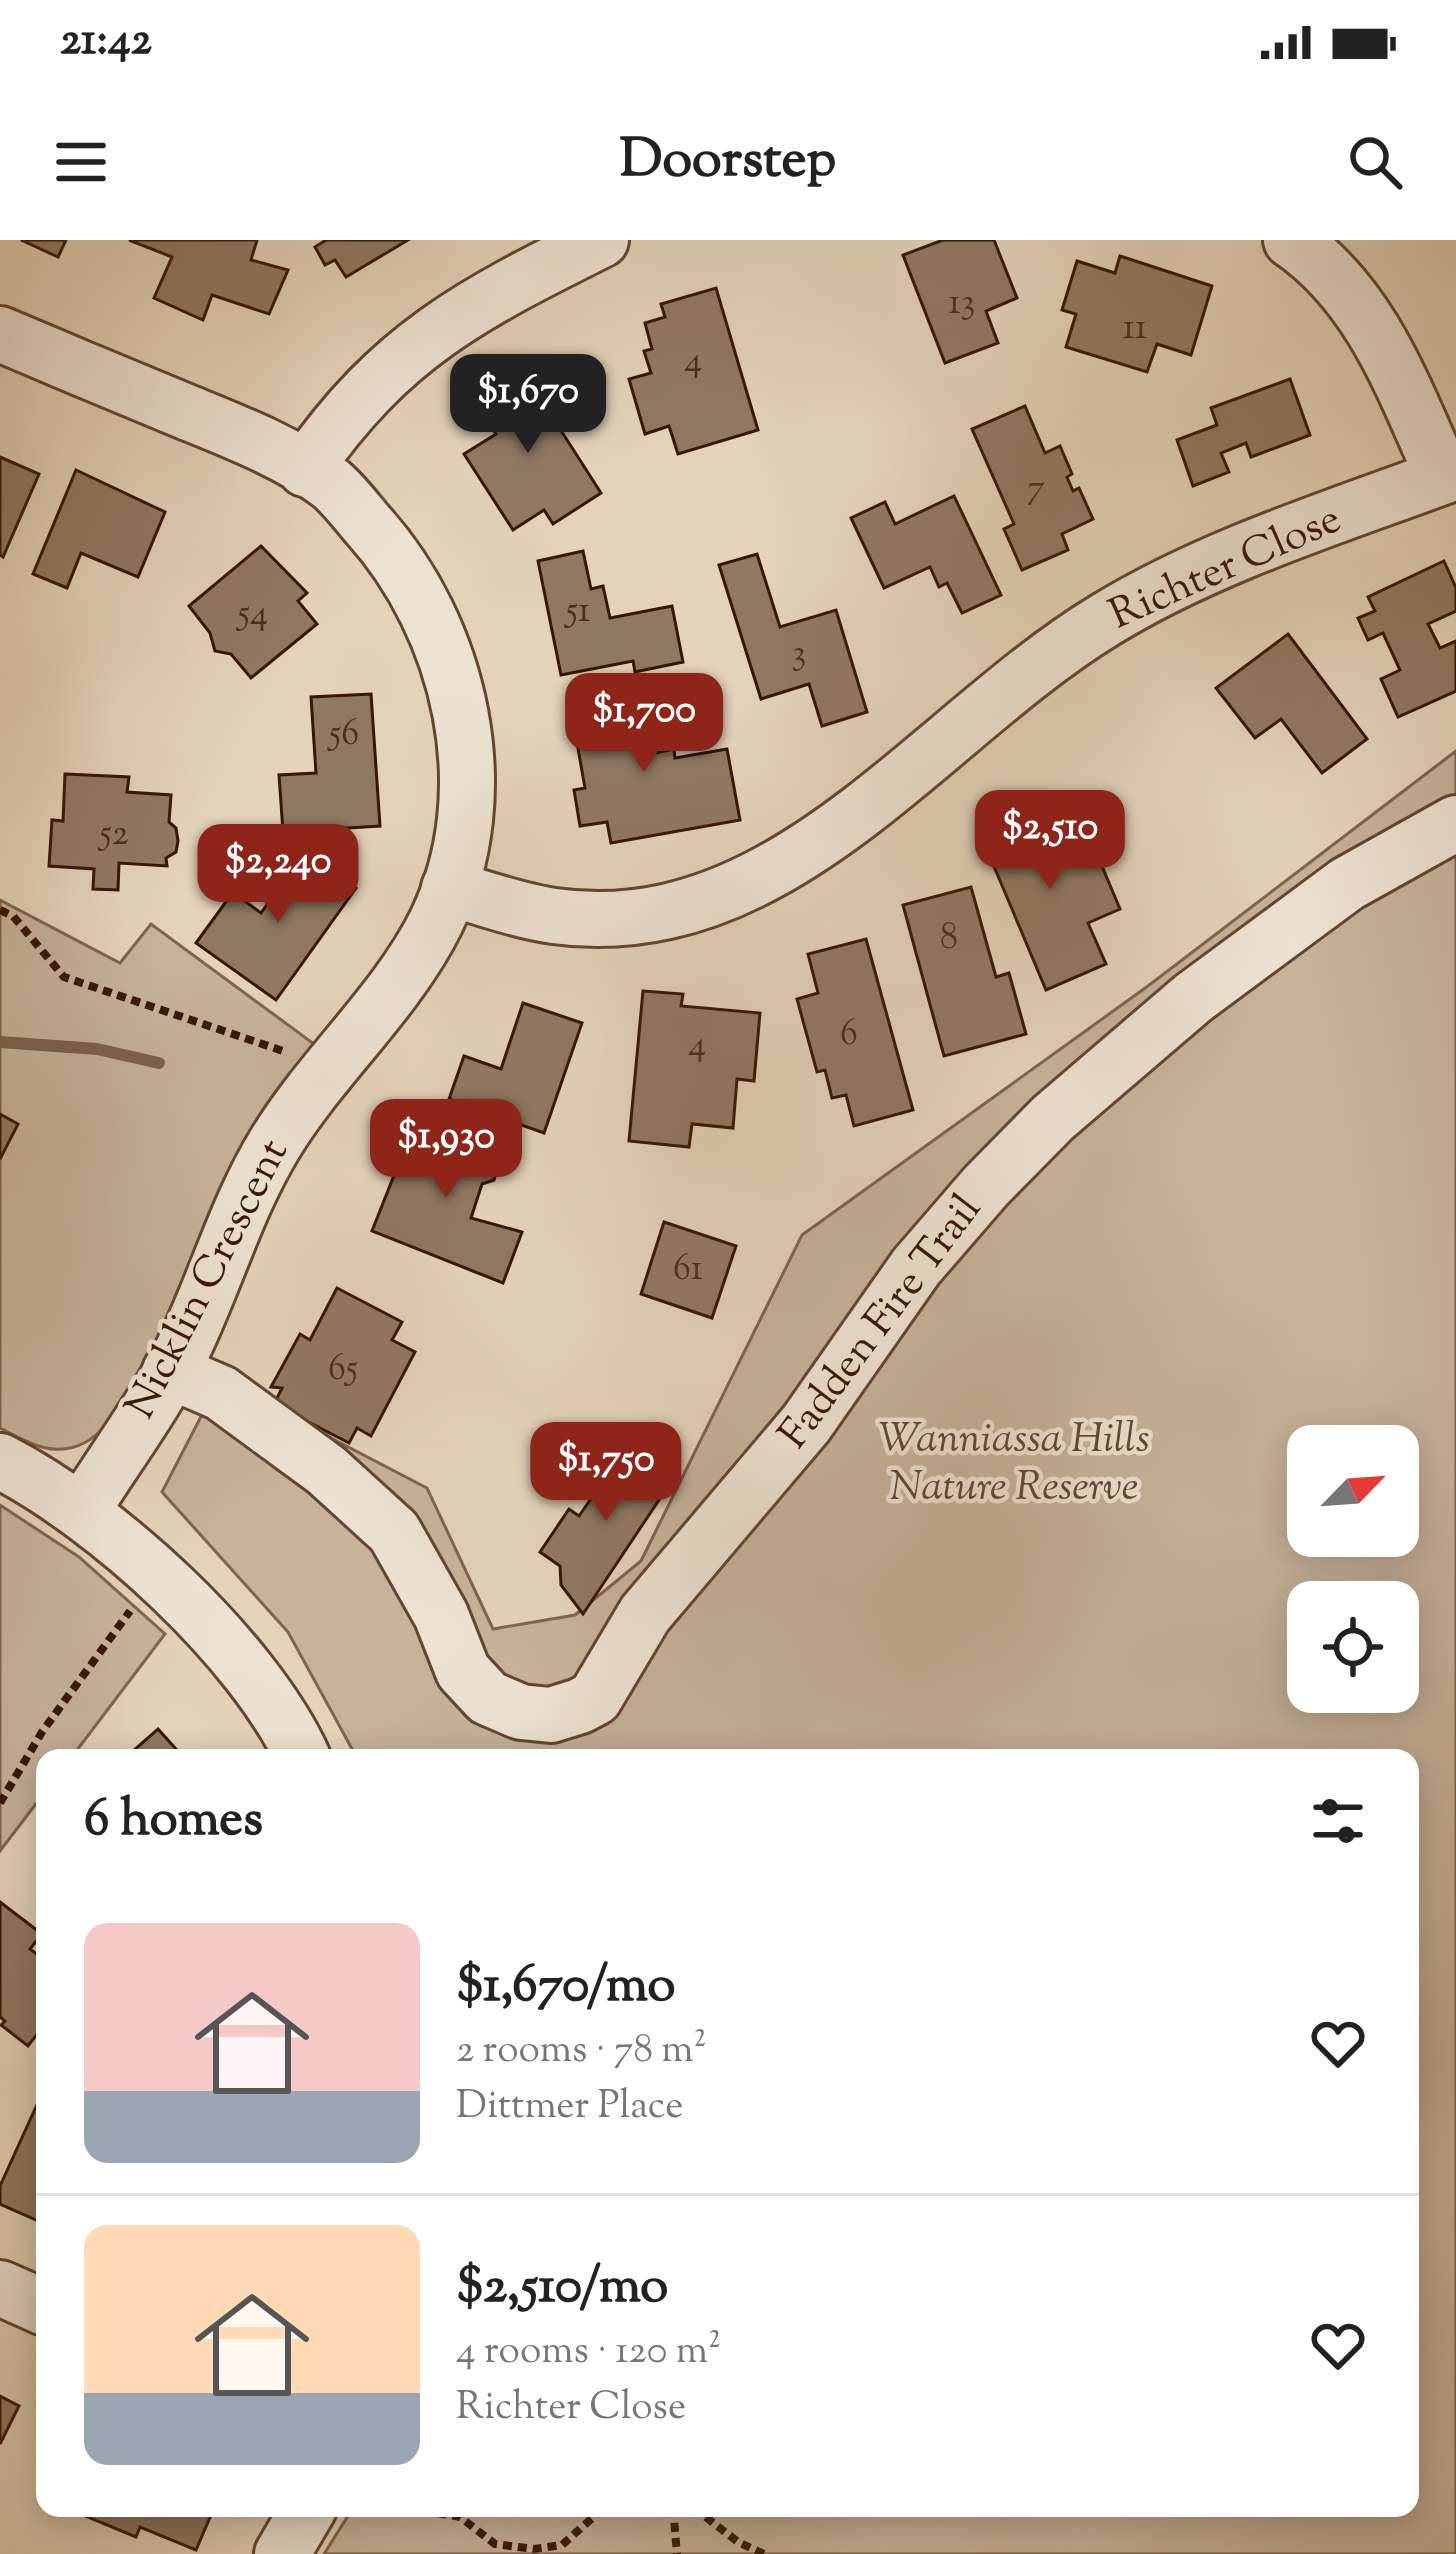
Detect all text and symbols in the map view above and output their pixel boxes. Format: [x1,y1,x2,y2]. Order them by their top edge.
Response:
text: 21:42 [60,10,152,75]
text: Doorstep [620,123,836,201]
icon: menu [48,129,114,195]
icon: search [1342,129,1408,195]
house number: 13 [949,278,975,330]
house number: 11 [1123,303,1147,355]
house number: 4 [684,336,702,388]
pin: $1,670 [430,354,626,456]
text: $1,670 [477,365,579,421]
house number: 7 [1027,463,1045,515]
street label: Richter Close [1101,491,1351,647]
house number: 51 [564,586,590,638]
house number: 54 [236,589,268,641]
house number: 3 [792,629,806,681]
pin: $1,700 [546,673,742,775]
text: $1,700 [592,684,696,740]
house number: 56 [327,709,359,761]
pin: $2,510 [952,790,1148,892]
text: $2,510 [1002,801,1098,857]
house number: 52 [97,809,129,861]
pin: $2,240 [180,824,376,926]
text: $2,240 [225,835,331,891]
house number: 8 [940,913,958,965]
house number: 6 [840,1009,858,1061]
house number: 4 [688,1020,706,1072]
pin: $1,930 [348,1099,544,1201]
text: $1,930 [397,1110,495,1166]
street label: Nicklin Crescent [113,1130,305,1430]
street label: Fadden Fire Trail [766,1183,998,1463]
house number: 61 [673,1244,703,1296]
house number: 65 [328,1344,358,1396]
park label: Wanniassa Hills Nature Reserve [878,1411,1150,1519]
pin: $1,750 [508,1422,704,1524]
north arrow [1287,1425,1419,1557]
map controls [1287,1425,1419,1713]
text: $1,750 [557,1433,655,1489]
button: locate [1287,1581,1419,1713]
text: 6 homes [84,1785,263,1858]
icon: filters [1305,1788,1371,1854]
text: $1,670/mo [456,1951,675,2024]
icon: home [180,1971,324,2115]
icon: heart [1305,2010,1371,2076]
text: 2 rooms · 78 m² [456,2024,707,2080]
text: Dittmer Place [456,2080,684,2136]
text: $2,510/mo [456,2252,668,2325]
icon: home [180,2273,324,2417]
icon: heart [1305,2312,1371,2378]
text: 4 rooms · 120 m² [456,2325,721,2381]
text: Richter Close [456,2381,686,2437]

